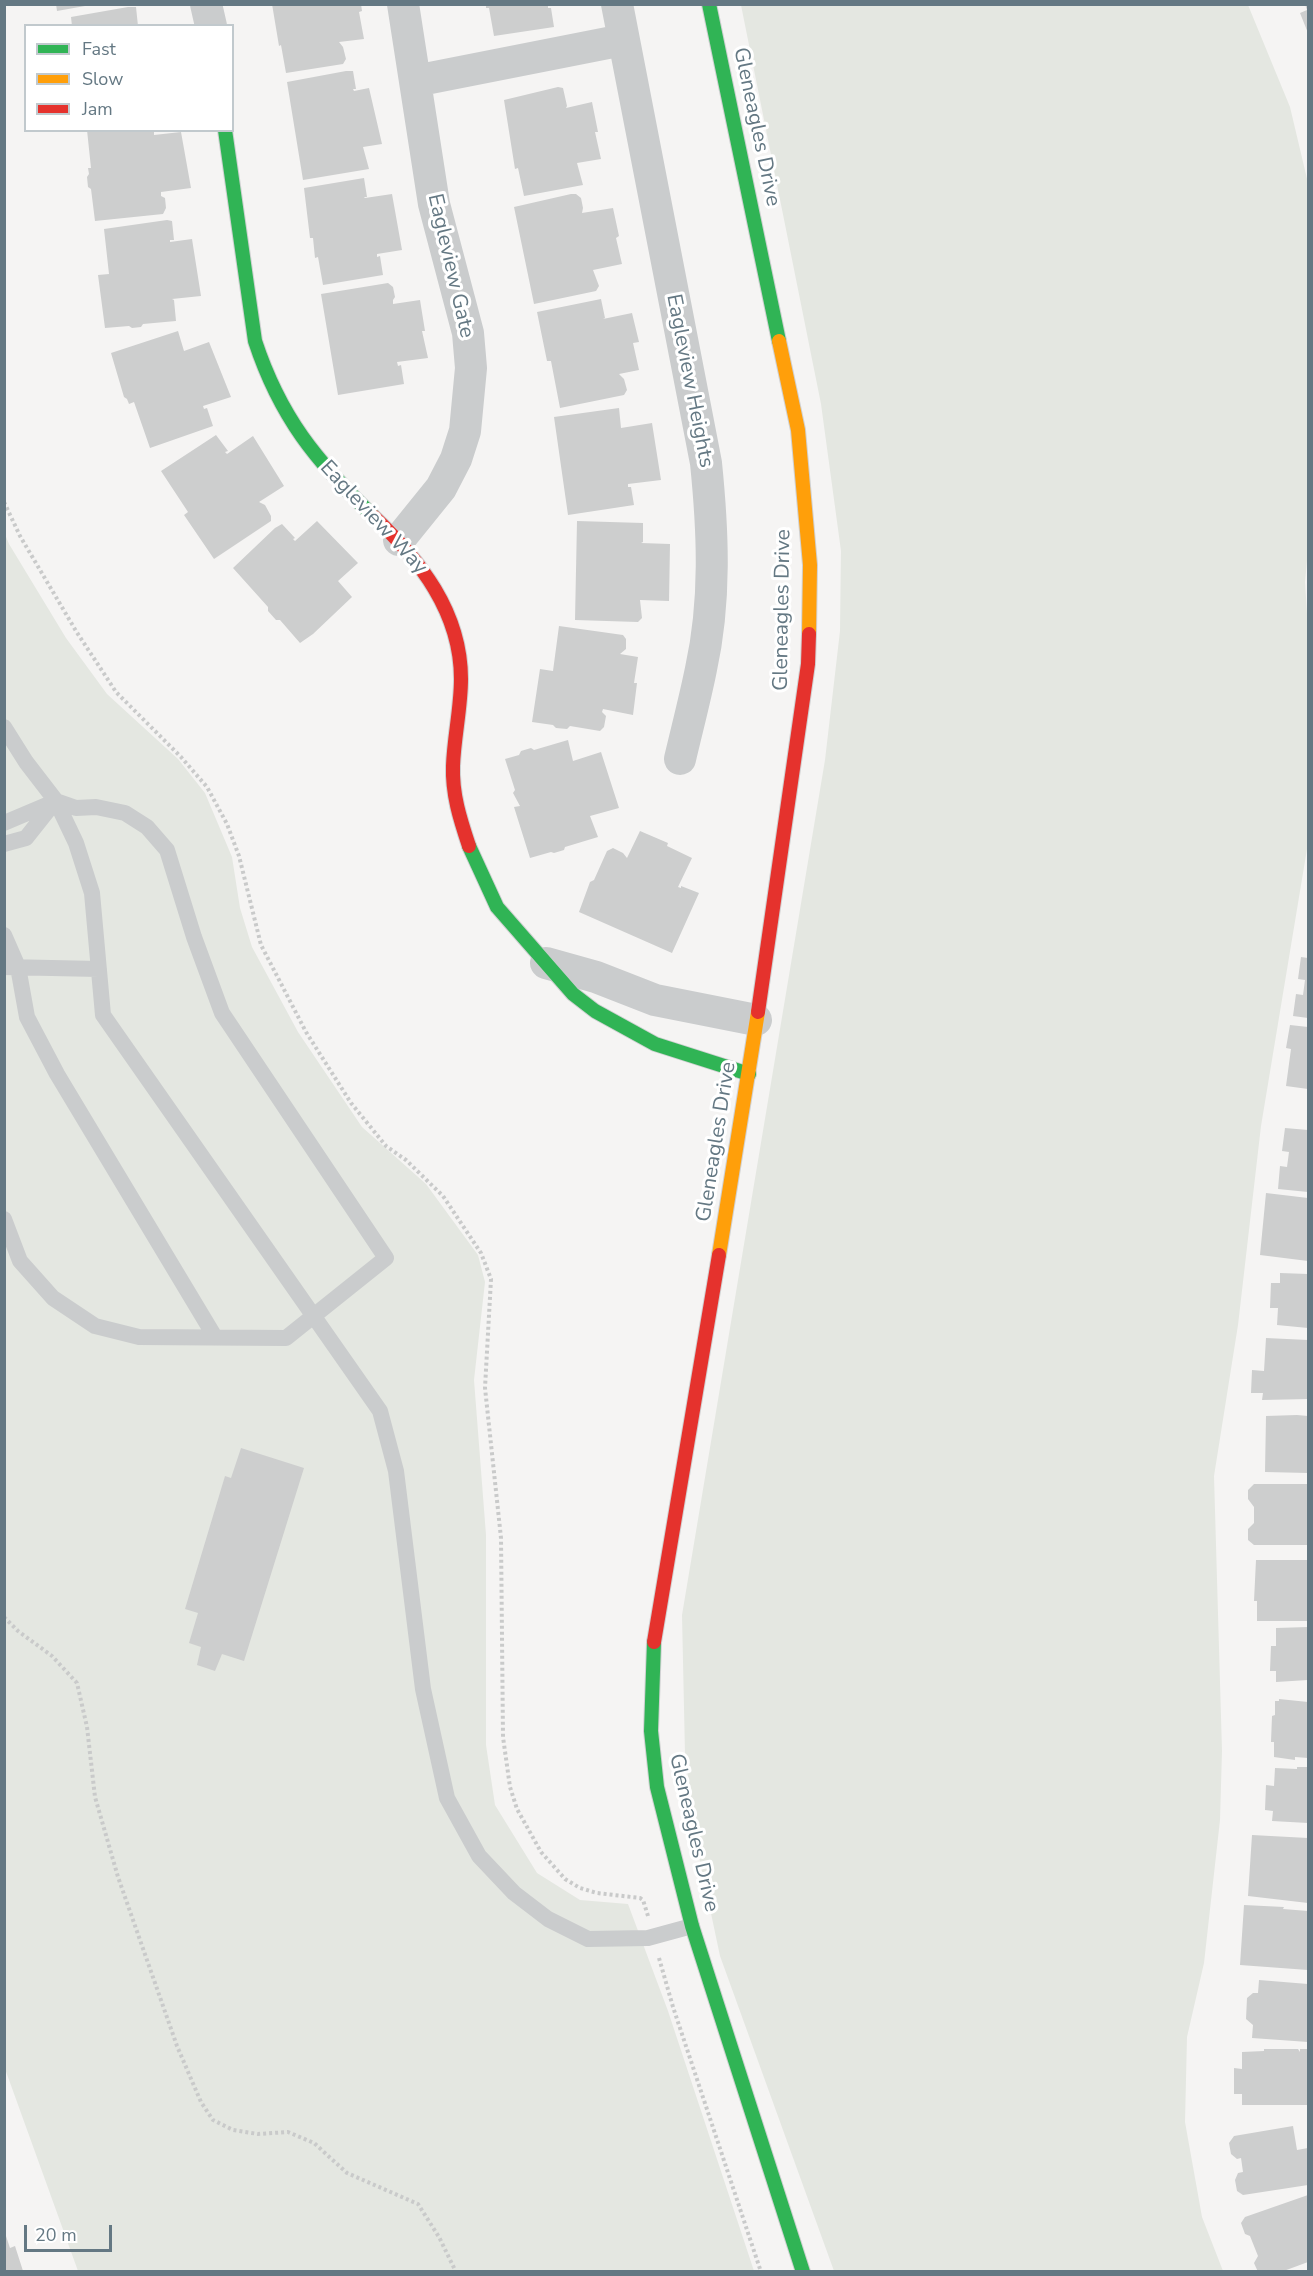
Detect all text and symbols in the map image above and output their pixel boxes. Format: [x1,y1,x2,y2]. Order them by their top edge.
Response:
legend [24,24,234,132]
text: Fast [82,37,116,61]
street label: Gleneagles Drive [727,45,785,209]
text: Slow [82,67,123,91]
text: Jam [82,97,113,121]
street label: Eagleview Gate [421,191,479,341]
street label: Eagleview Heights [660,292,718,470]
street label: Eagleview Way [314,456,432,580]
street label: Gleneagles Drive [769,529,797,691]
street label: Gleneagles Drive [692,1060,742,1224]
street label: Gleneagles Drive [663,1751,723,1915]
scale bar [27,2213,116,2251]
text: 20 m [35,2223,77,2247]

